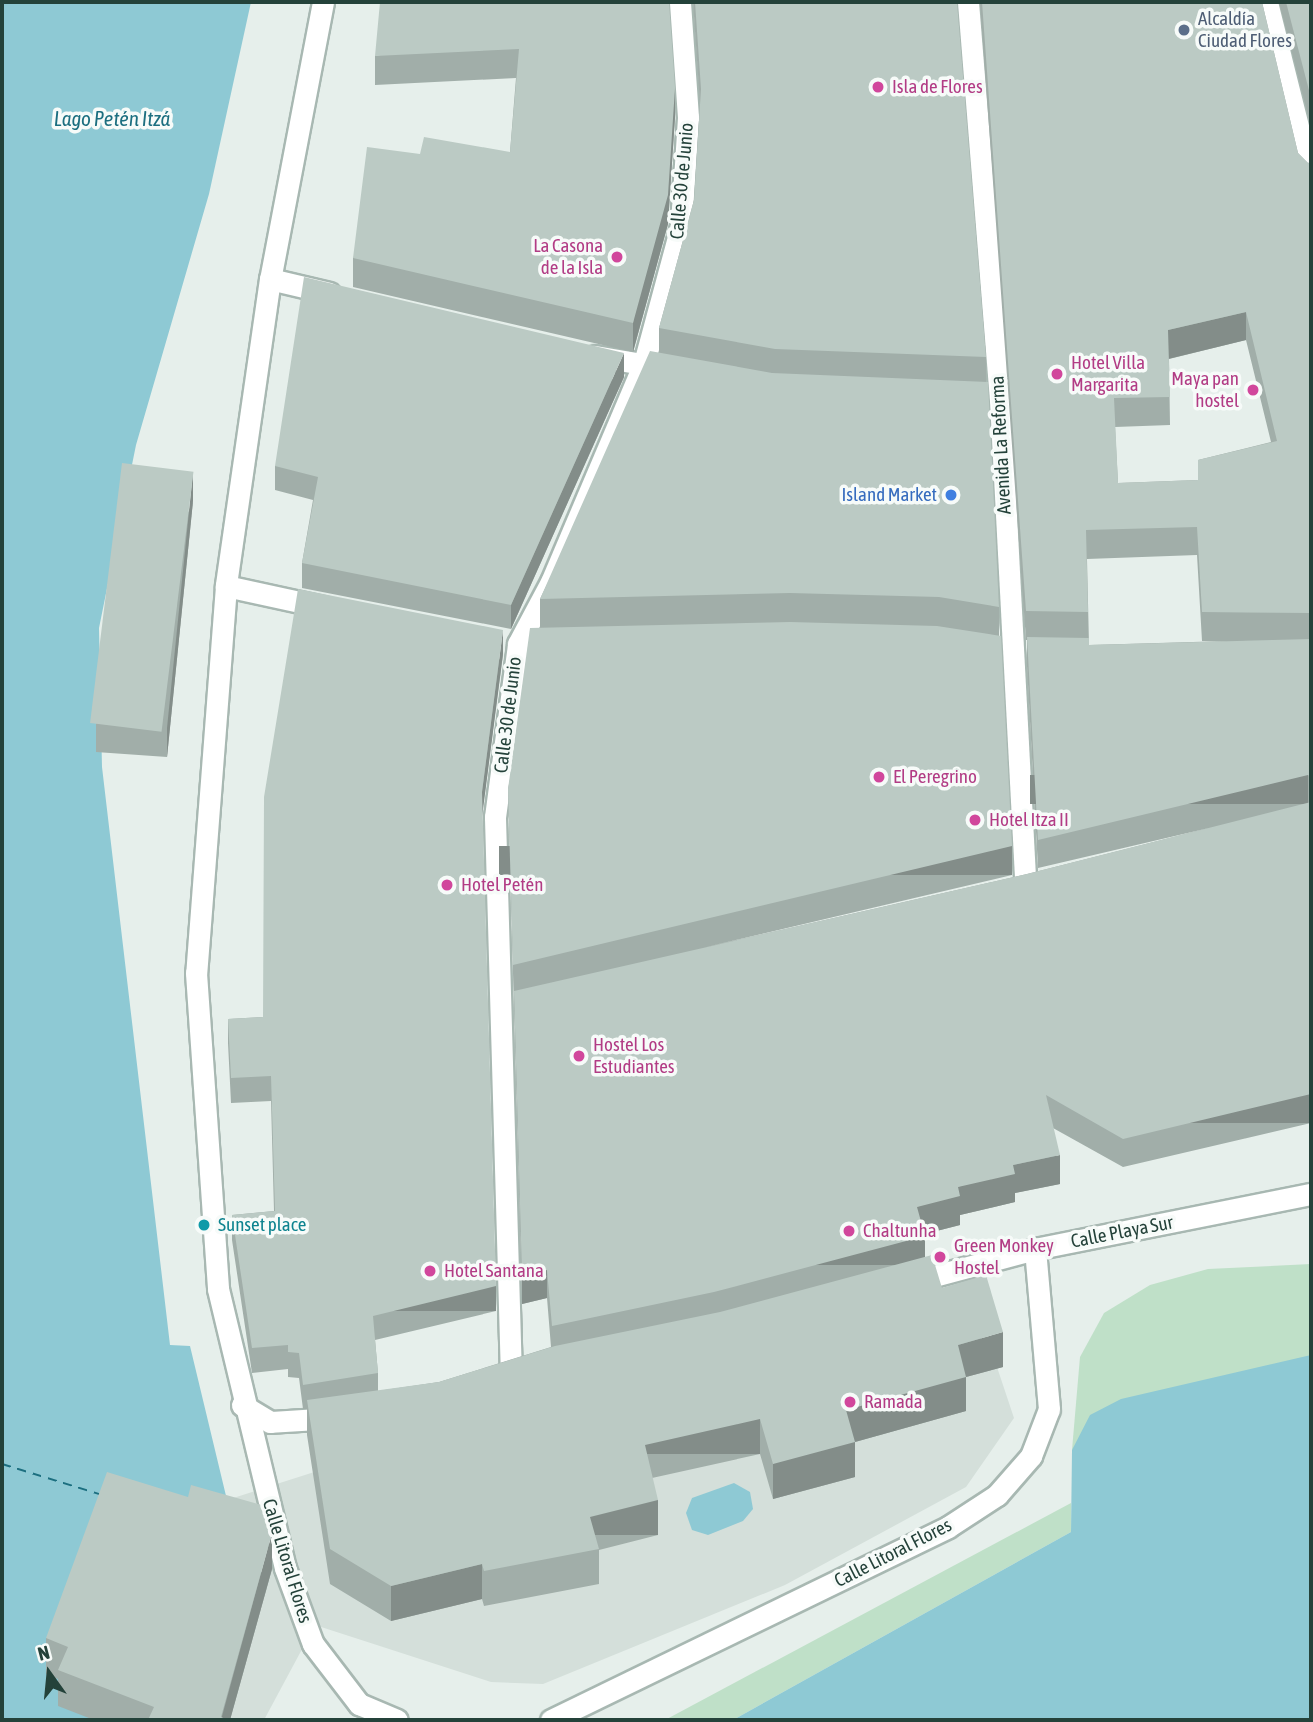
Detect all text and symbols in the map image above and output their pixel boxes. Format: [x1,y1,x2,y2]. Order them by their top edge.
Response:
place label: Alcaldía Ciudad Flores [1198,8,1292,52]
marker: Alcaldía Ciudad Flores [1176,22,1192,38]
place label: Isla de Flores [892,76,983,98]
marker: Isla de Flores [870,79,886,95]
water label: Lago Petén Itzá [54,105,170,131]
street label: Calle 30 de Junio [666,122,698,240]
place label: La Casona de la Isla [533,235,603,279]
marker: La Casona de la Isla [609,249,625,265]
place label: Hotel Villa Margarita [1071,352,1145,396]
marker: Hotel Villa Margarita [1049,366,1065,382]
place label: Maya pan hostel [1171,368,1239,412]
street label: Avenida La Reforma [986,375,1016,515]
marker: Maya pan hostel [1245,382,1261,398]
place label: Island Market [842,484,937,506]
marker: Island Market [943,487,959,503]
street label: Calle 30 de Junio [490,656,526,774]
place label: El Peregrino [893,766,977,788]
marker: El Peregrino [871,769,887,785]
place label: Hotel Itza II [989,809,1069,831]
marker: Hotel Itza II [967,812,983,828]
place label: Hotel Petén [461,874,543,896]
marker: Hotel Petén [439,877,455,893]
place label: Hostel Los Estudiantes [593,1034,674,1078]
marker: Hostel Los Estudiantes [571,1048,587,1064]
street label: Calle Playa Sur [1069,1211,1175,1253]
place label: Sunset place [218,1214,306,1236]
marker: Sunset place [196,1217,212,1233]
place label: Chaltunha [863,1220,937,1242]
marker: Chaltunha [841,1223,857,1239]
place label: Green Monkey Hostel [954,1235,1054,1279]
marker: Green Monkey Hostel [932,1249,948,1265]
place label: Hotel Santana [444,1260,544,1282]
marker: Hotel Santana [422,1263,438,1279]
place label: Ramada [864,1391,923,1413]
marker: Ramada [842,1394,858,1410]
street label: Calle Litoral Flores [257,1496,317,1626]
street label: Calle Litoral Flores [831,1514,955,1592]
north arrow [14,1638,84,1708]
text: N [35,1641,52,1665]

